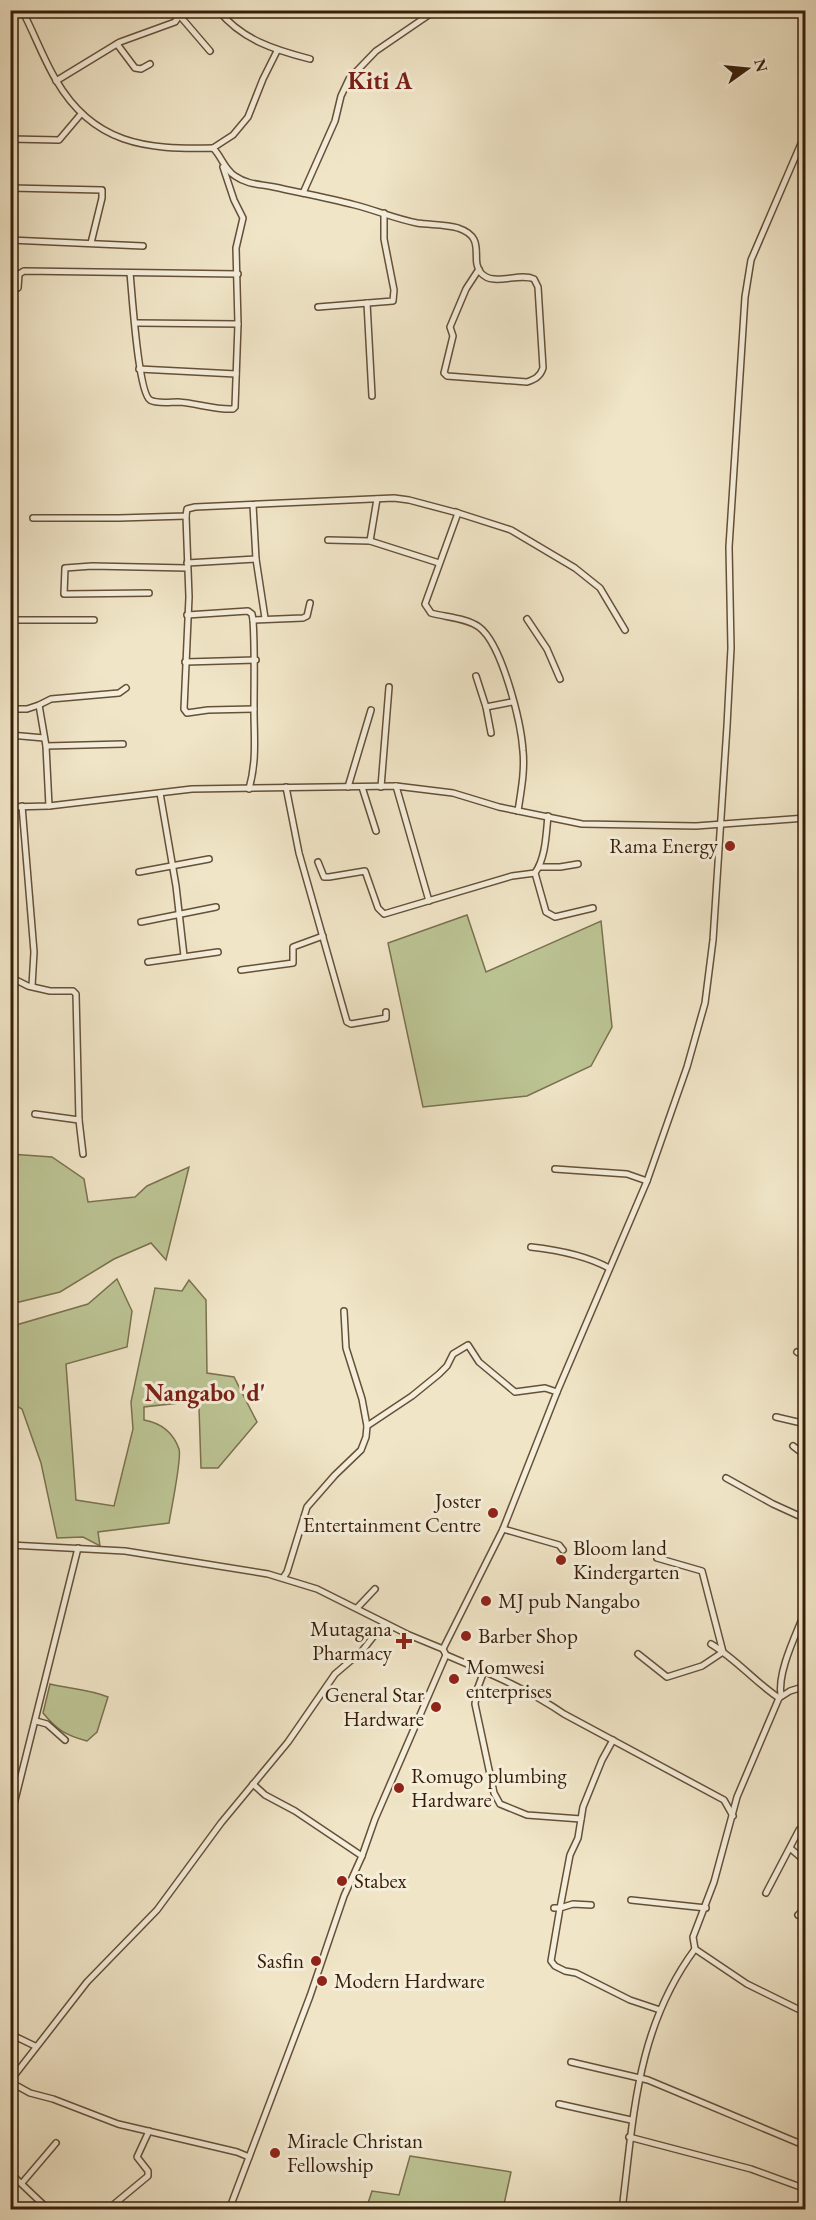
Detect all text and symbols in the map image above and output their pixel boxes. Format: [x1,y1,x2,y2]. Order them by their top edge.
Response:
north arrow [717,39,777,99]
text: N [749,56,773,74]
district label: Kiti A [348,65,413,96]
place label: Rama Energy [609,832,719,859]
marker: Rama Energy [723,839,737,853]
district label: Nangabo 'd' [144,1377,266,1409]
place label: Joster Entertainment Centre [303,1487,481,1538]
marker: Joster Entertainment Centre [486,1506,500,1520]
place label: Bloom land Kindergarten [573,1534,680,1585]
marker: Bloom land Kindergarten [554,1553,568,1567]
place label: MJ pub Nangabo [498,1587,640,1614]
marker: MJ pub Nangabo [479,1594,493,1608]
place label: Mutagana Pharmacy [310,1615,393,1666]
place label: Barber Shop [478,1622,578,1649]
marker: Barber Shop [459,1629,473,1643]
marker: Mutagana Pharmacy [397,1634,411,1648]
place label: Momwesi enterprises [466,1653,552,1704]
marker: Momwesi enterprises [447,1672,461,1686]
place label: General Star Hardware [325,1681,424,1732]
marker: General Star Hardware [429,1700,443,1714]
place label: Romugo plumbing Hardware [411,1762,568,1813]
marker: Romugo plumbing Hardware [392,1781,406,1795]
place label: Stabex [354,1867,406,1894]
marker: Stabex [335,1874,349,1888]
place label: Sasfin [257,1947,304,1974]
marker: Sasfin [309,1954,323,1968]
place label: Modern Hardware [334,1967,485,1994]
marker: Modern Hardware [315,1974,329,1988]
place label: Miracle Christan Fellowship [287,2127,423,2178]
marker: Miracle Christan Fellowship [268,2146,282,2160]

